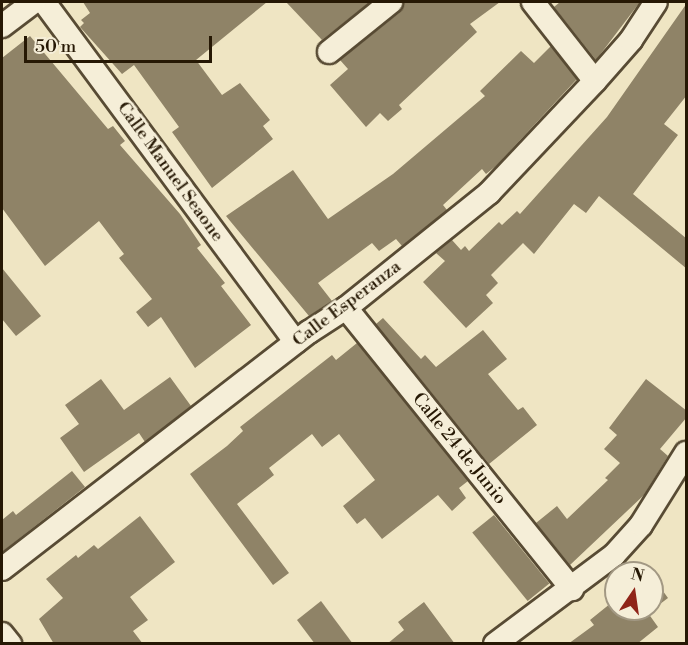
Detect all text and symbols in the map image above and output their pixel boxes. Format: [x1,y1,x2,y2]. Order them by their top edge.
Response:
scale bar [27,24,214,62]
text: 50 m [35,35,76,58]
street label: Calle Manuel Seaone [112,98,228,246]
street label: Calle Esperanza [289,256,405,352]
street label: Calle 24 de Junio [407,389,511,509]
north arrow [604,561,664,621]
text: N [629,564,646,587]

